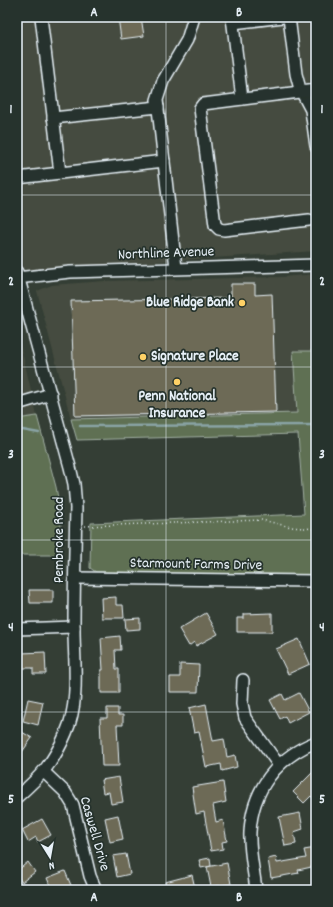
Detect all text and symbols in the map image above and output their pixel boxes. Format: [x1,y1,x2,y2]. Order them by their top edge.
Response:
text: A [90,4,98,23]
text: B [236,4,242,23]
text: 1 [10,101,13,120]
text: 1 [321,101,324,120]
street label: Northline Avenue [117,241,215,267]
text: 2 [8,273,14,292]
text: 2 [319,273,325,292]
place label: Blue Ridge Bank [146,292,234,314]
marker: Blue Ridge Bank [237,298,247,308]
place label: Signature Place [151,346,239,368]
marker: Signature Place [138,352,148,362]
marker: Penn National Insurance [172,377,182,387]
place label: Penn National Insurance [138,386,216,425]
text: 3 [8,446,14,465]
text: 3 [319,446,325,465]
street label: Pembroke Road [49,497,71,583]
street label: Starmount Farms Drive [130,553,263,577]
text: 4 [8,619,14,638]
text: 4 [319,619,325,638]
text: 5 [8,791,14,810]
text: 5 [319,791,325,810]
street label: Caswell Drive [73,794,115,874]
north arrow [30,837,70,877]
text: N [47,856,56,873]
text: A [90,889,98,907]
text: B [236,889,242,907]

